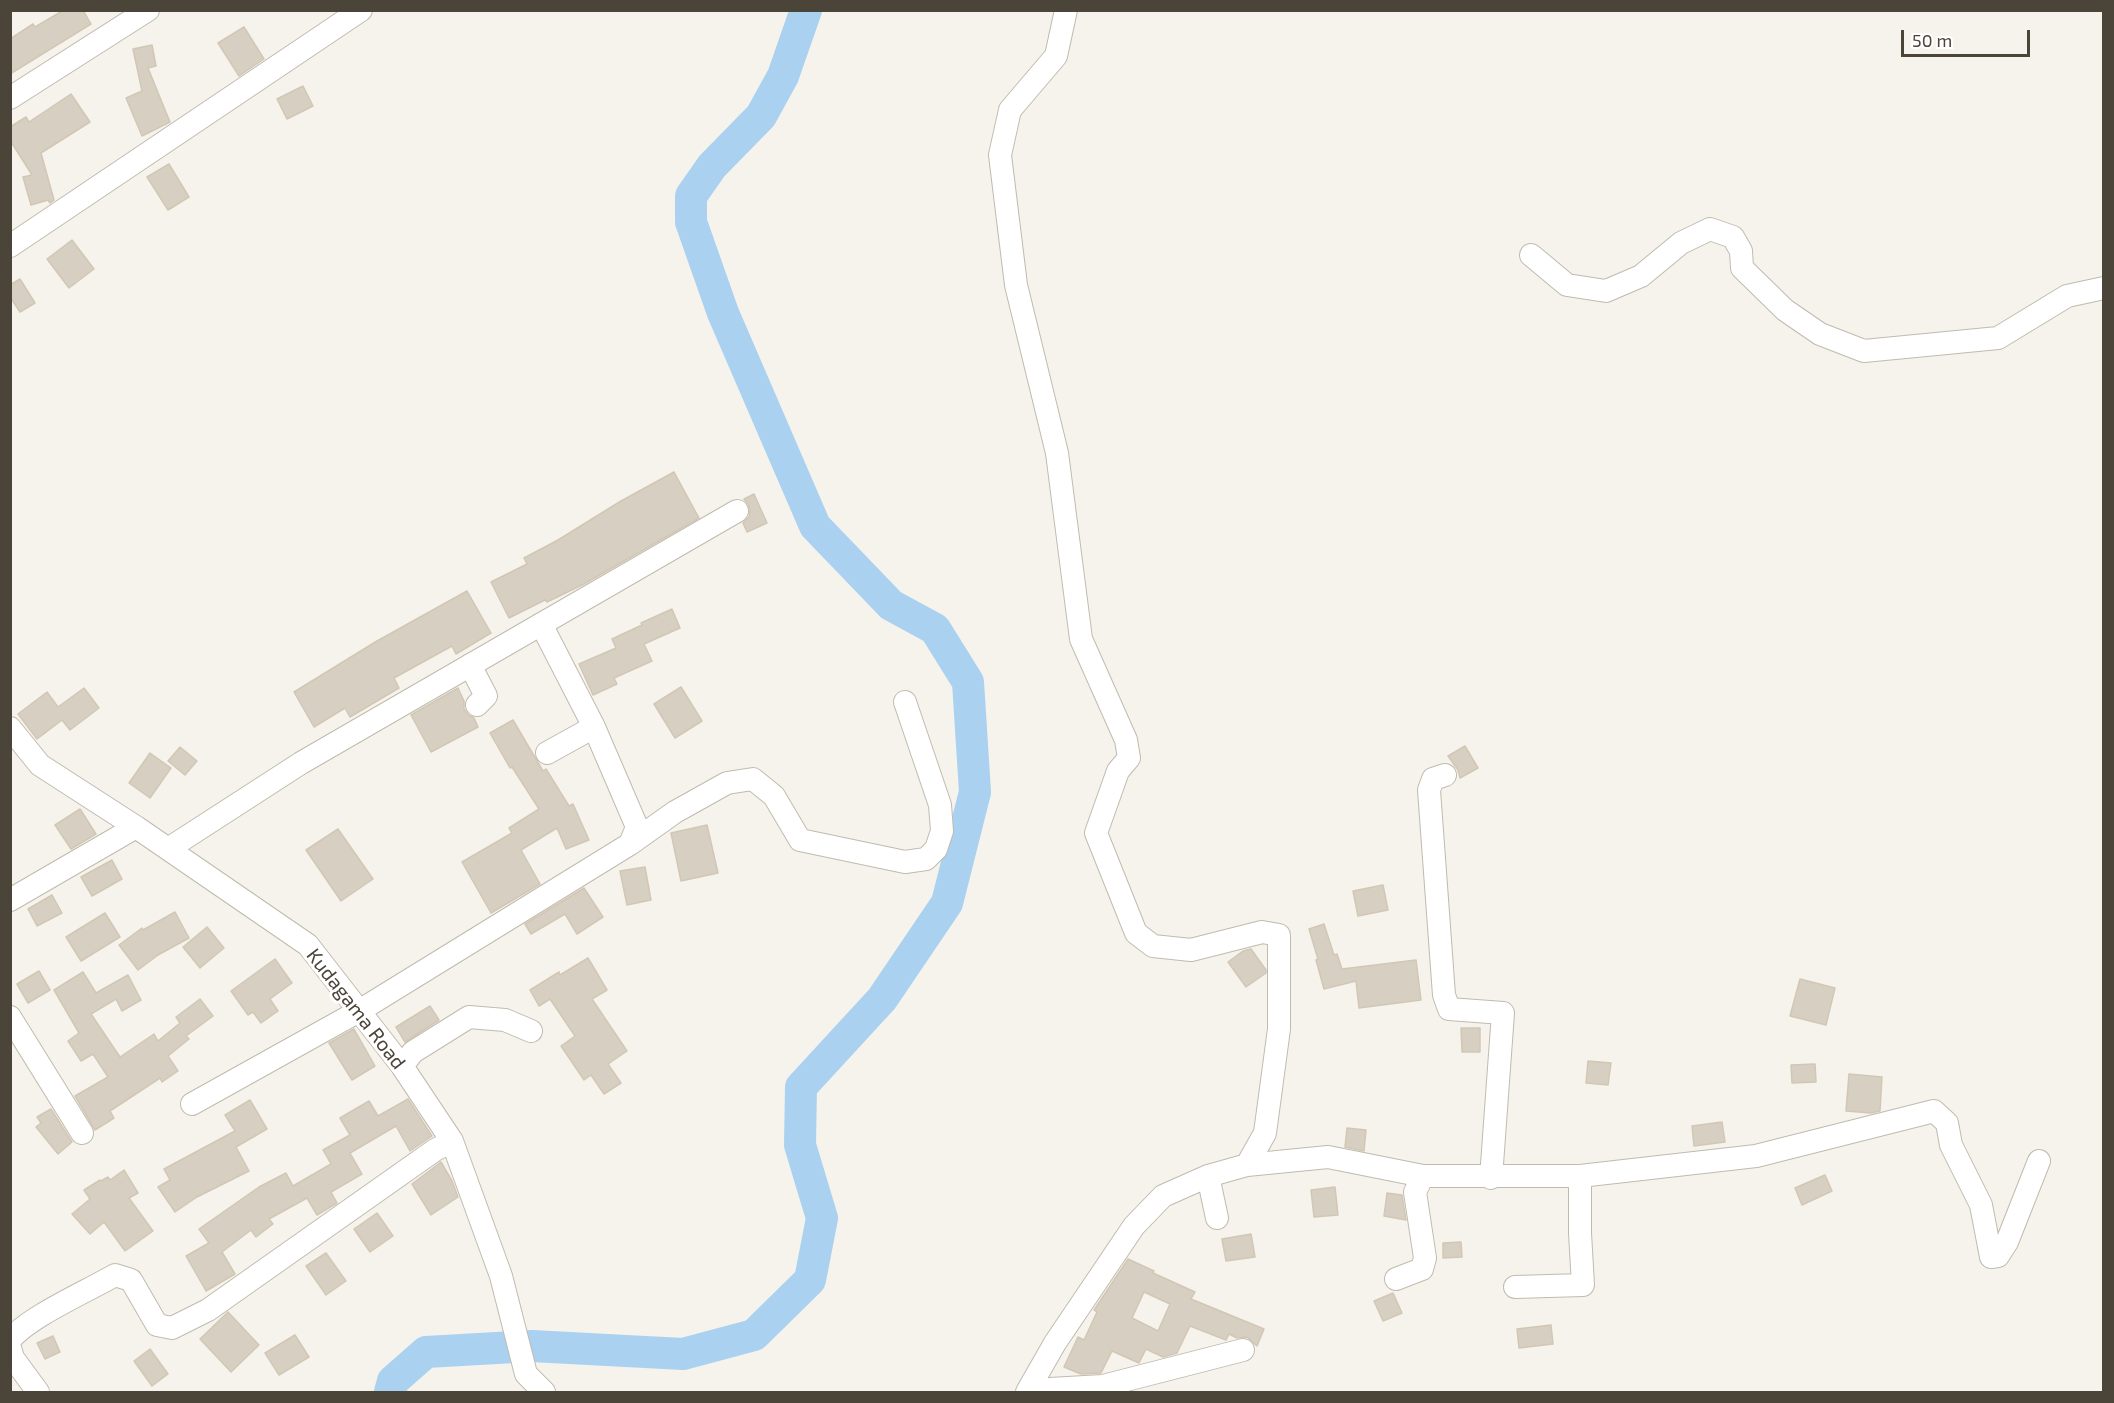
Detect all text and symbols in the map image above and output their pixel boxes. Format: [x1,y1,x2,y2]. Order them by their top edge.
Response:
scale bar [1904,18,2033,56]
text: 50 m [1912,29,1952,51]
street label: Kudagama Road [301,944,411,1074]

